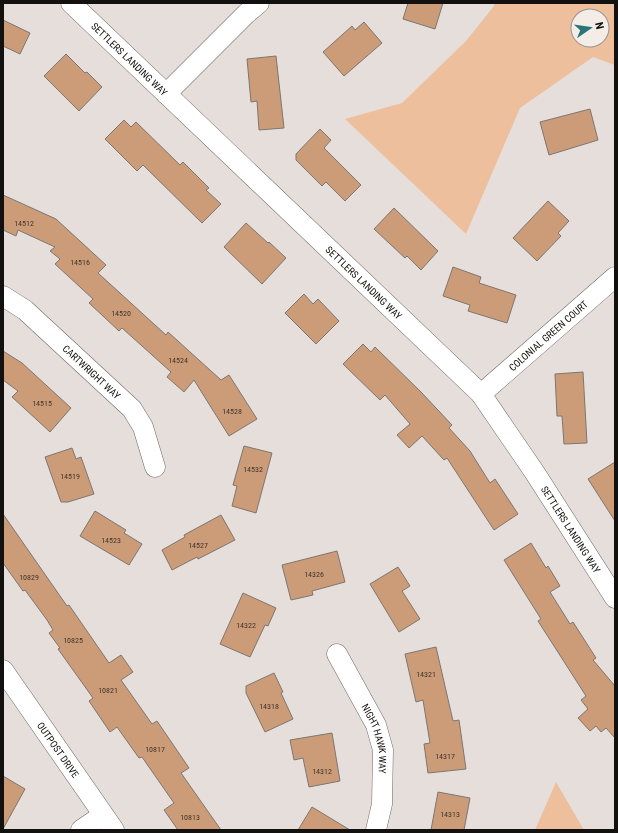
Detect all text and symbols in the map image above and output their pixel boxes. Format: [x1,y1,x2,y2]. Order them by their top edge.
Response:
north arrow [570,8,610,48]
street label: SETTLERS LANDING WAY [89,21,170,99]
text: N [592,21,606,31]
house number: 14512 [14,219,34,228]
street label: SETTLERS LANDING WAY [323,244,405,322]
house number: 14516 [70,258,90,267]
street label: COLONIAL GREEN COURT [507,298,590,373]
house number: 14520 [111,309,131,318]
street label: CARTWRIGHT WAY [60,343,123,402]
house number: 14524 [168,356,188,365]
house number: 14515 [32,399,52,408]
house number: 14528 [222,407,242,416]
house number: 14532 [243,465,263,474]
house number: 14519 [60,472,80,481]
street label: SETTLERS LANDING WAY [539,484,603,576]
house number: 14523 [101,536,121,545]
house number: 14527 [188,541,208,550]
house number: 14326 [304,570,324,579]
house number: 10829 [19,573,39,582]
house number: 14322 [236,621,256,630]
house number: 10825 [63,636,83,645]
house number: 14321 [416,670,436,679]
house number: 10821 [98,686,118,695]
house number: 14318 [259,702,279,711]
street label: NIGHT HAWK WAY [359,702,388,774]
street label: OUTPOST DRIVE [35,720,81,780]
house number: 10817 [145,745,165,754]
house number: 14317 [435,752,455,761]
house number: 14312 [312,767,332,776]
house number: 14313 [440,810,460,819]
house number: 10813 [180,813,200,822]

